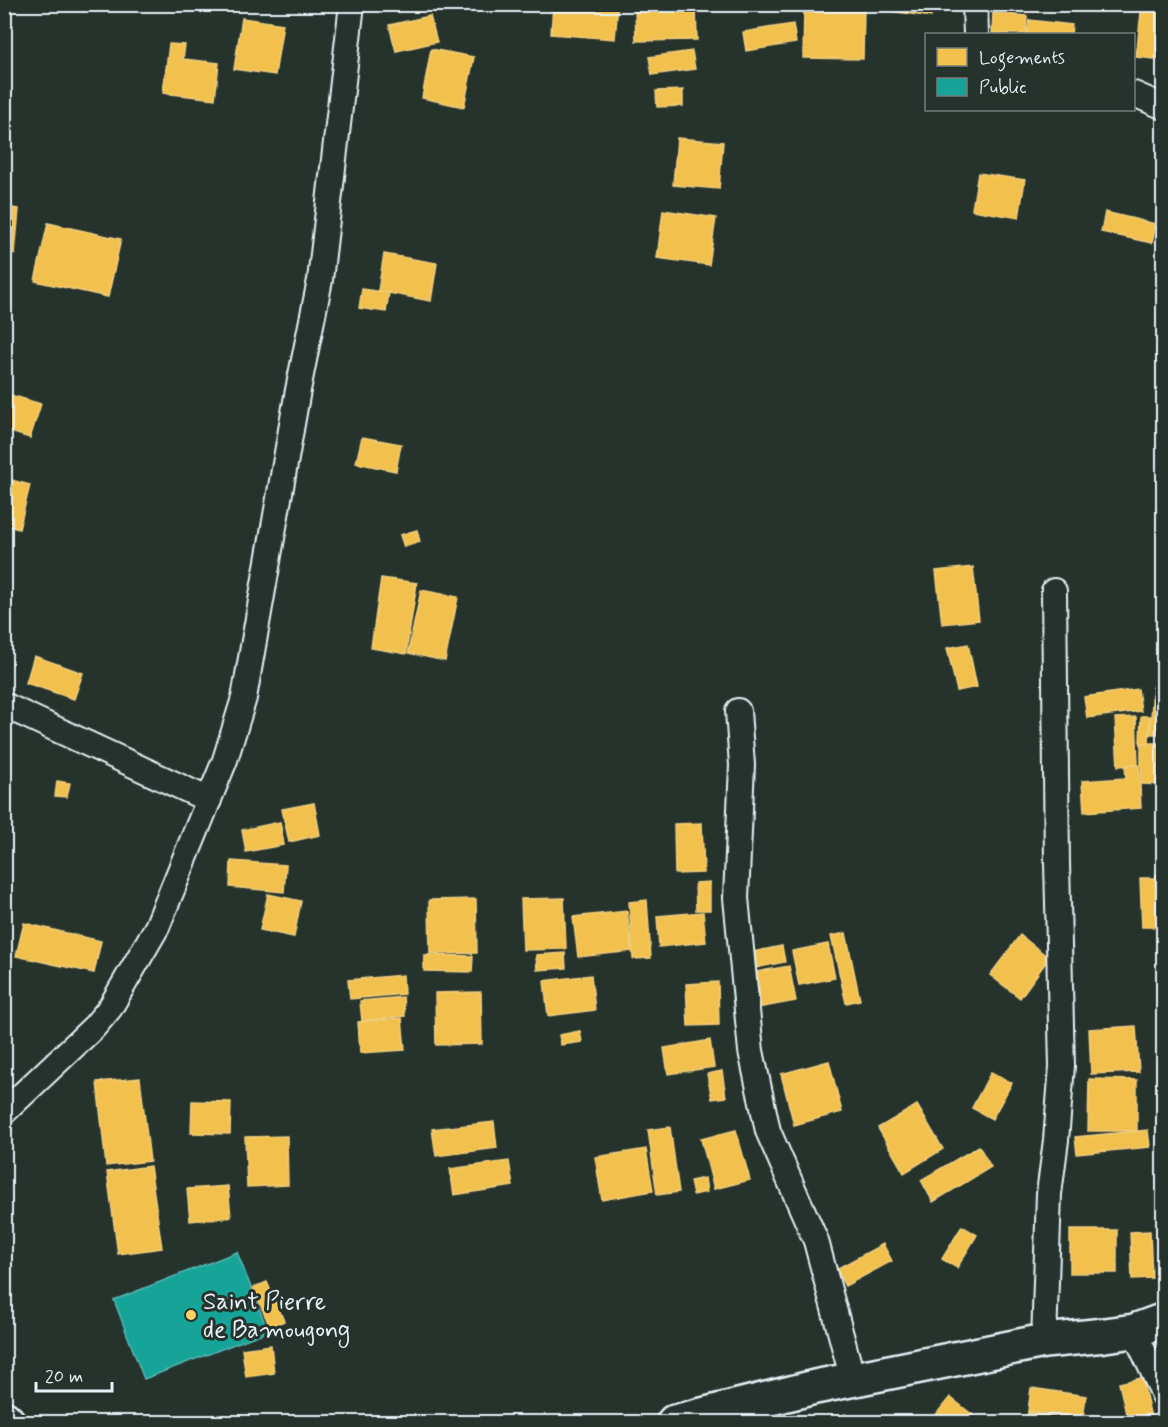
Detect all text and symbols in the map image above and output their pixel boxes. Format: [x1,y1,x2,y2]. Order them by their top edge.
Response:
legend [925,33,1135,111]
text: Logements [979,46,1065,72]
text: Public [979,76,1027,100]
place label: Saint Pierre de Bamougong [203,1287,350,1348]
marker: Saint Pierre de Bamougong [184,1308,198,1322]
scale bar [36,1355,112,1393]
text: 20 m [45,1365,83,1389]

